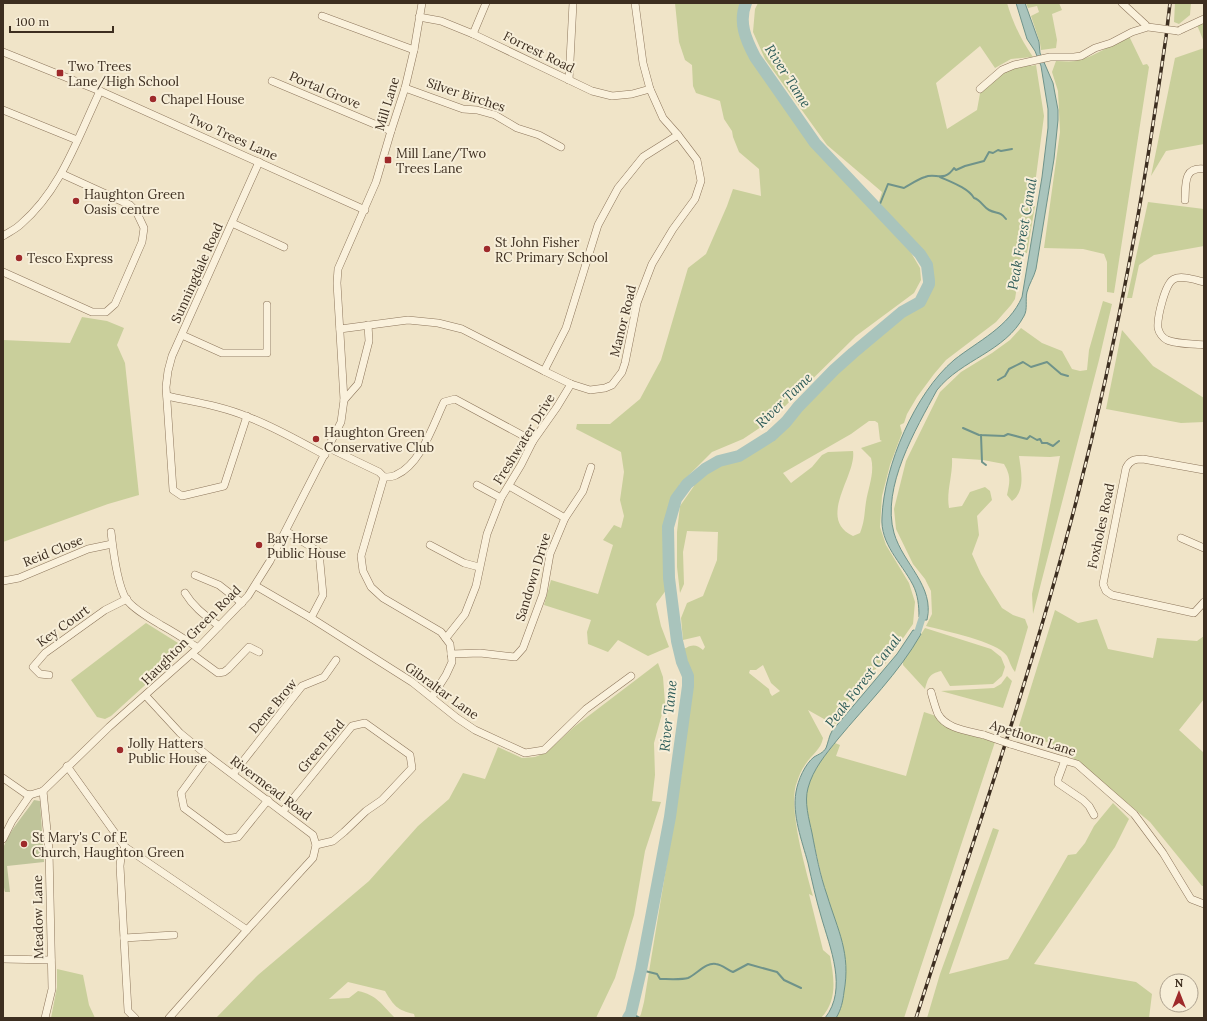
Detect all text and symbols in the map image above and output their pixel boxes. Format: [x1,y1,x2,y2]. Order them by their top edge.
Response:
scale bar [10,8,113,34]
text: 100 m [16,14,49,29]
street label: Forrest Road [500,27,578,77]
water label: River Tame [761,41,815,111]
place label: Two Trees Lane/High School [68,58,180,90]
street label: Portal Grove [287,67,363,113]
marker: Two Trees Lane/High School [55,68,65,78]
street label: Silver Birches [424,74,508,116]
street label: Mill Lane [371,75,403,133]
place label: Chapel House [161,91,245,108]
marker: Chapel House [148,94,158,104]
street label: Two Trees Lane [186,110,280,164]
place label: Mill Lane/Two Trees Lane [396,145,487,177]
marker: Mill Lane/Two Trees Lane [383,155,393,165]
water label: Peak Forest Canal [1003,177,1041,291]
place label: Haughton Green Oasis centre [84,186,185,218]
marker: Haughton Green Oasis centre [71,196,81,206]
street label: Sunningdale Road [167,220,227,326]
place label: St John Fisher RC Primary School [495,234,609,266]
marker: St John Fisher RC Primary School [482,244,492,254]
place label: Tesco Express [27,250,113,267]
marker: Tesco Express [14,253,24,263]
street label: Manor Road [606,283,640,359]
water label: River Tame [752,368,816,432]
street label: Freshwater Drive [489,390,559,488]
place label: Haughton Green Conservative Club [324,424,434,456]
marker: Haughton Green Conservative Club [311,434,321,444]
street label: Foxholes Road [1084,481,1118,570]
place label: Bay Horse Public House [267,530,346,562]
street label: Reid Close [20,531,86,571]
street label: Sandown Drive [511,531,555,623]
marker: Bay Horse Public House [254,540,264,550]
street label: Haughton Green Road [137,581,245,689]
street label: Key Court [33,601,93,651]
water label: Peak Forest Canal [821,631,905,731]
street label: Gibraltar Lane [402,659,482,723]
street label: Dene Brow [245,675,301,737]
water label: River Tame [655,679,681,753]
street label: Green End [294,716,348,776]
street label: Apethorn Lane [987,716,1078,760]
place label: Jolly Hatters Public House [127,735,207,767]
marker: Jolly Hatters Public House [115,745,125,755]
street label: Rivermead Road [227,752,315,824]
place label: St Mary's C of E Church, Haughton Green [32,829,185,861]
marker: St Mary's C of E Church, Haughton Green [19,839,29,849]
street label: Meadow Lane [29,875,47,959]
north arrow [1159,973,1199,1013]
text: N [1175,976,1184,990]

